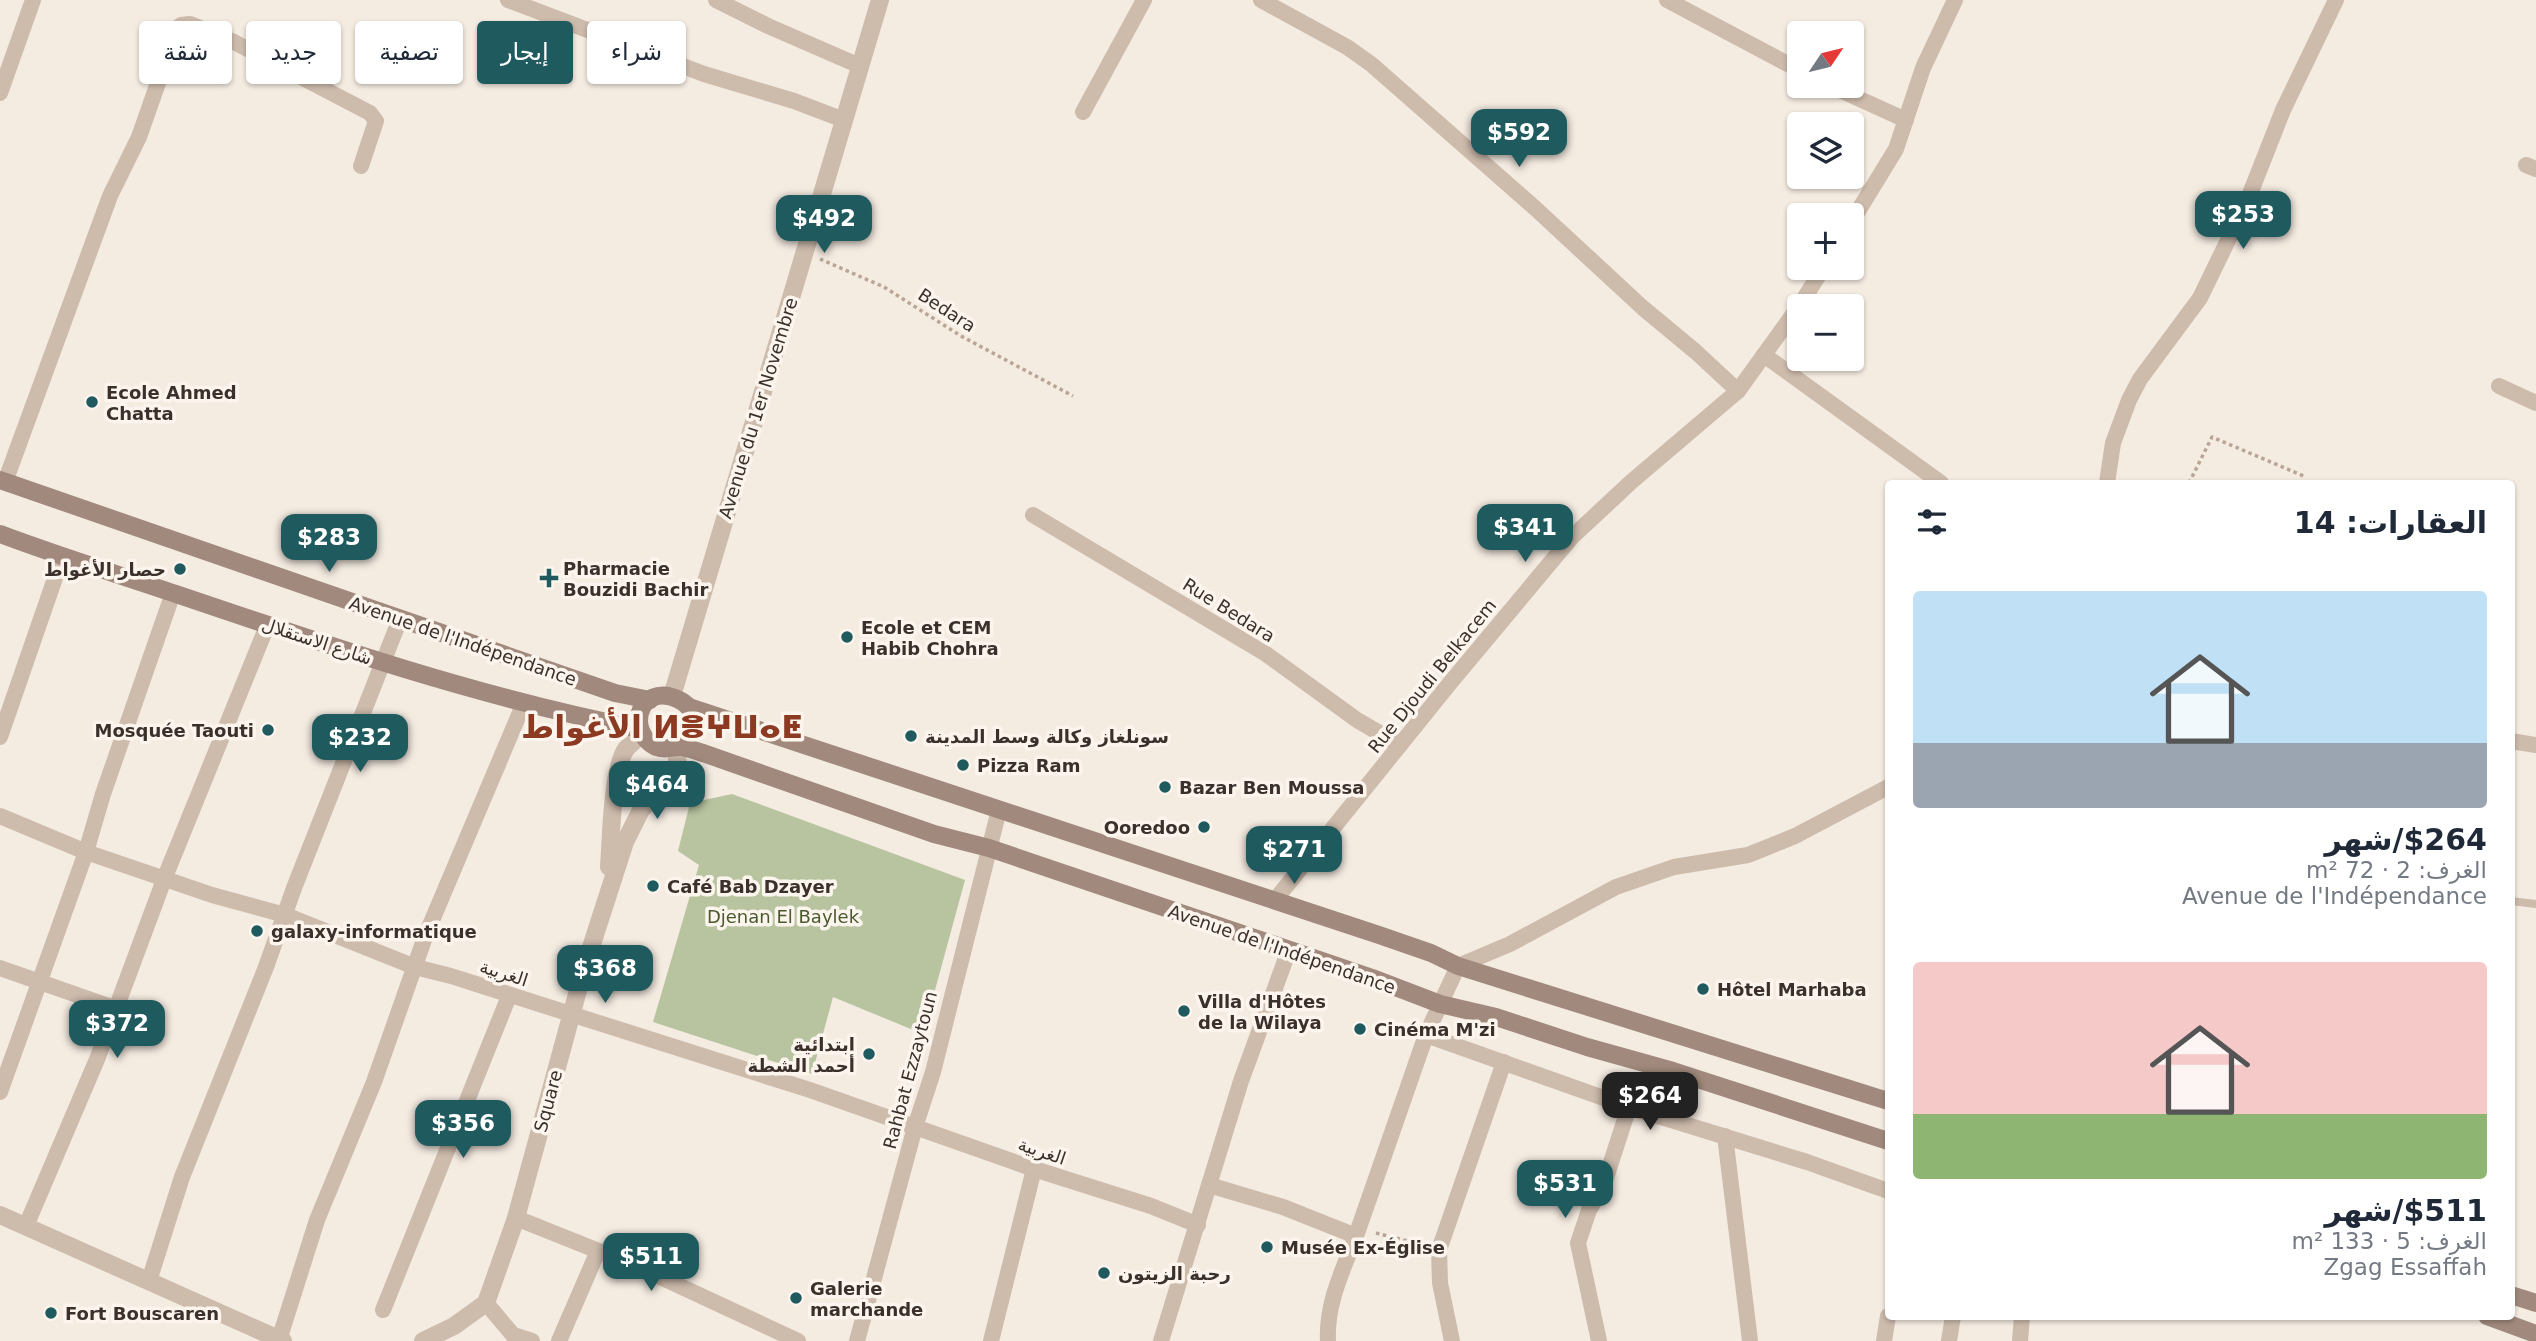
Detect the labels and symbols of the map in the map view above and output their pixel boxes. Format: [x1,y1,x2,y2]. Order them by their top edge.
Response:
north arrow [1787,21,1864,98]
pin: $592 [1478,110,1560,169]
pin: $253 [2202,191,2284,251]
pin: $492 [783,196,865,255]
street label: Bedara [914,284,980,336]
street label: Avenue du 1er Novembre [714,295,802,521]
place label: Ecole Ahmed Chatta [106,382,237,424]
marker: Ecole Ahmed Chatta [84,394,100,410]
pin: $341 [1484,504,1566,564]
pin: $283 [288,514,370,574]
place label: Pharmacie Bouzidi Bachir [563,558,708,600]
place label: حصار الأغواط [44,559,166,581]
marker: حصار الأغواط [172,561,188,577]
marker: Pharmacie Bouzidi Bachir [541,570,557,586]
street label: Rue Bedara [1179,573,1279,647]
street label: Avenue de l'Indépendance [347,592,579,690]
street label: Rue Djoudi Belkacem [1364,595,1500,757]
street label: شارع الاستقلال [259,613,375,670]
place label: Ecole et CEM Habib Chohra [861,617,999,659]
marker: Ecole et CEM Habib Chohra [839,629,855,645]
district label: الأغواط ⵍⴻⵖⵡⴰⵟ [521,707,803,746]
pin: $232 [319,714,401,774]
place label: Mosquée Taouti [95,720,254,741]
marker: Mosquée Taouti [260,722,276,738]
place label: سونلغاز وكالة وسط المدينة [925,726,1169,748]
marker: سونلغاز وكالة وسط المدينة [903,728,919,744]
place label: Pizza Ram [977,755,1081,776]
marker: Pizza Ram [955,757,971,773]
pin: $464 [616,762,698,821]
place label: Bazar Ben Moussa [1179,777,1364,798]
marker: Bazar Ben Moussa [1157,779,1173,795]
place label: Ooredoo [1104,817,1190,838]
marker: Ooredoo [1196,819,1212,835]
pin: $271 [1253,826,1335,886]
place label: Café Bab Dzayer [667,876,834,897]
marker: Café Bab Dzayer [645,878,661,894]
street label: Avenue de l'Indépendance [1166,900,1398,998]
park label: Djenan El Baylek [707,906,860,927]
place label: galaxy-informatique [271,921,477,942]
marker: galaxy-informatique [249,923,265,939]
pin: $368 [564,946,646,1005]
street label: الغربية [477,955,531,992]
place label: Hôtel Marhaba [1717,979,1867,1000]
marker: Hôtel Marhaba [1695,981,1711,997]
street label: Rahbat Ezzaytoun [879,989,941,1151]
place label: Villa d'Hôtes de la Wilaya [1198,991,1326,1033]
pin: $372 [76,1000,158,1060]
marker: Villa d'Hôtes de la Wilaya [1176,1003,1192,1019]
place label: Cinéma M'zi [1374,1019,1496,1040]
marker: Cinéma M'zi [1352,1021,1368,1037]
place label: إبتدائية أحمد الشطة [747,1034,855,1076]
marker: إبتدائية أحمد الشطة [861,1046,877,1062]
street label: Square [530,1068,566,1134]
pin: $264 [1609,1072,1691,1132]
pin: $356 [422,1100,504,1160]
street label: الغربية [1015,1133,1069,1170]
pin: $531 [1524,1160,1606,1220]
pin: $511 [610,1234,692,1293]
place label: Musée Ex-Église [1281,1237,1445,1258]
marker: Musée Ex-Église [1259,1239,1275,1255]
place label: رحبة الزيتون [1118,1263,1231,1285]
marker: رحبة الزيتون [1096,1265,1112,1281]
place label: Galerie marchande [810,1278,923,1320]
marker: Galerie marchande [788,1290,804,1306]
place label: Fort Bouscaren [65,1303,219,1324]
marker: Fort Bouscaren [43,1305,59,1321]

